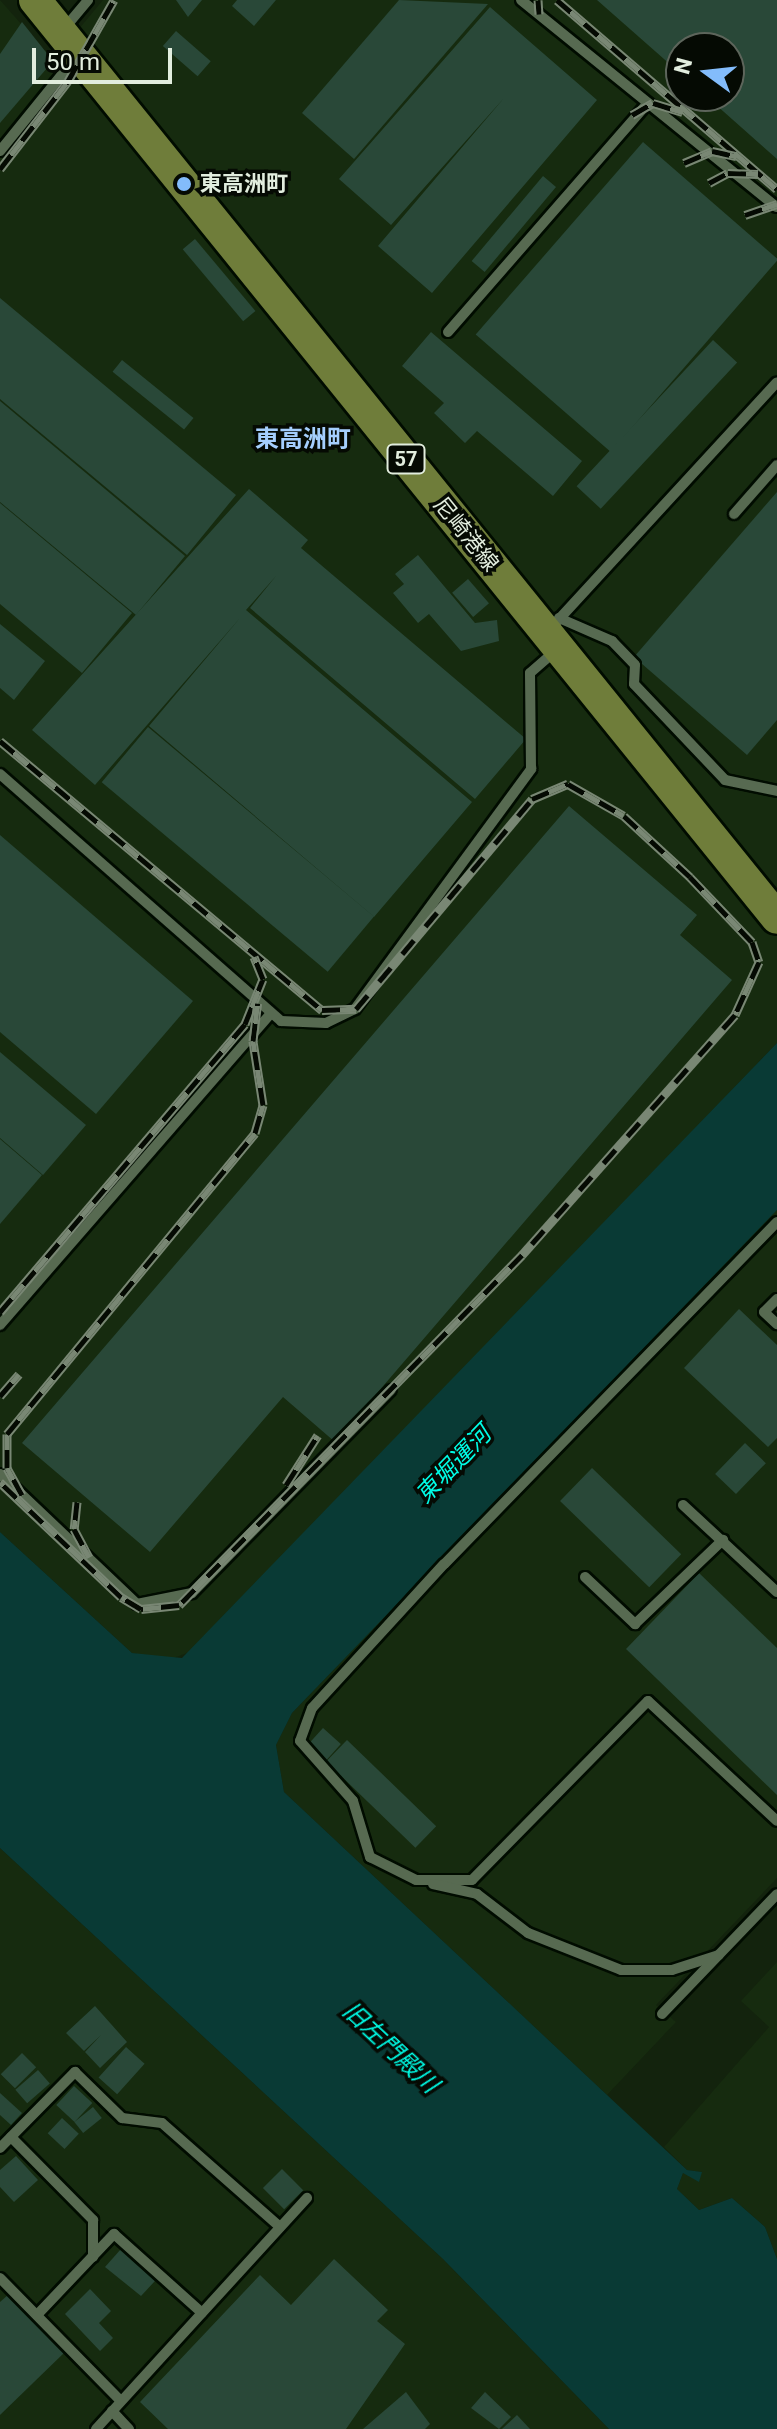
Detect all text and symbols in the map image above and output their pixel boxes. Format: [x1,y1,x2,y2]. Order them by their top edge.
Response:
scale bar [36,32,176,82]
north arrow [665,32,745,112]
text: 50 m [46,48,100,76]
text: N [669,55,697,77]
place label: 東高洲町 [200,171,288,197]
marker: 東高洲町 [175,175,193,193]
district label: 東高洲町 [255,426,351,454]
road number: 57 [386,443,426,475]
street label: 尼崎港線 [428,491,504,577]
water label: 東堀運河 [410,1420,498,1510]
water label: 旧左門殿川 [336,1997,444,2099]

